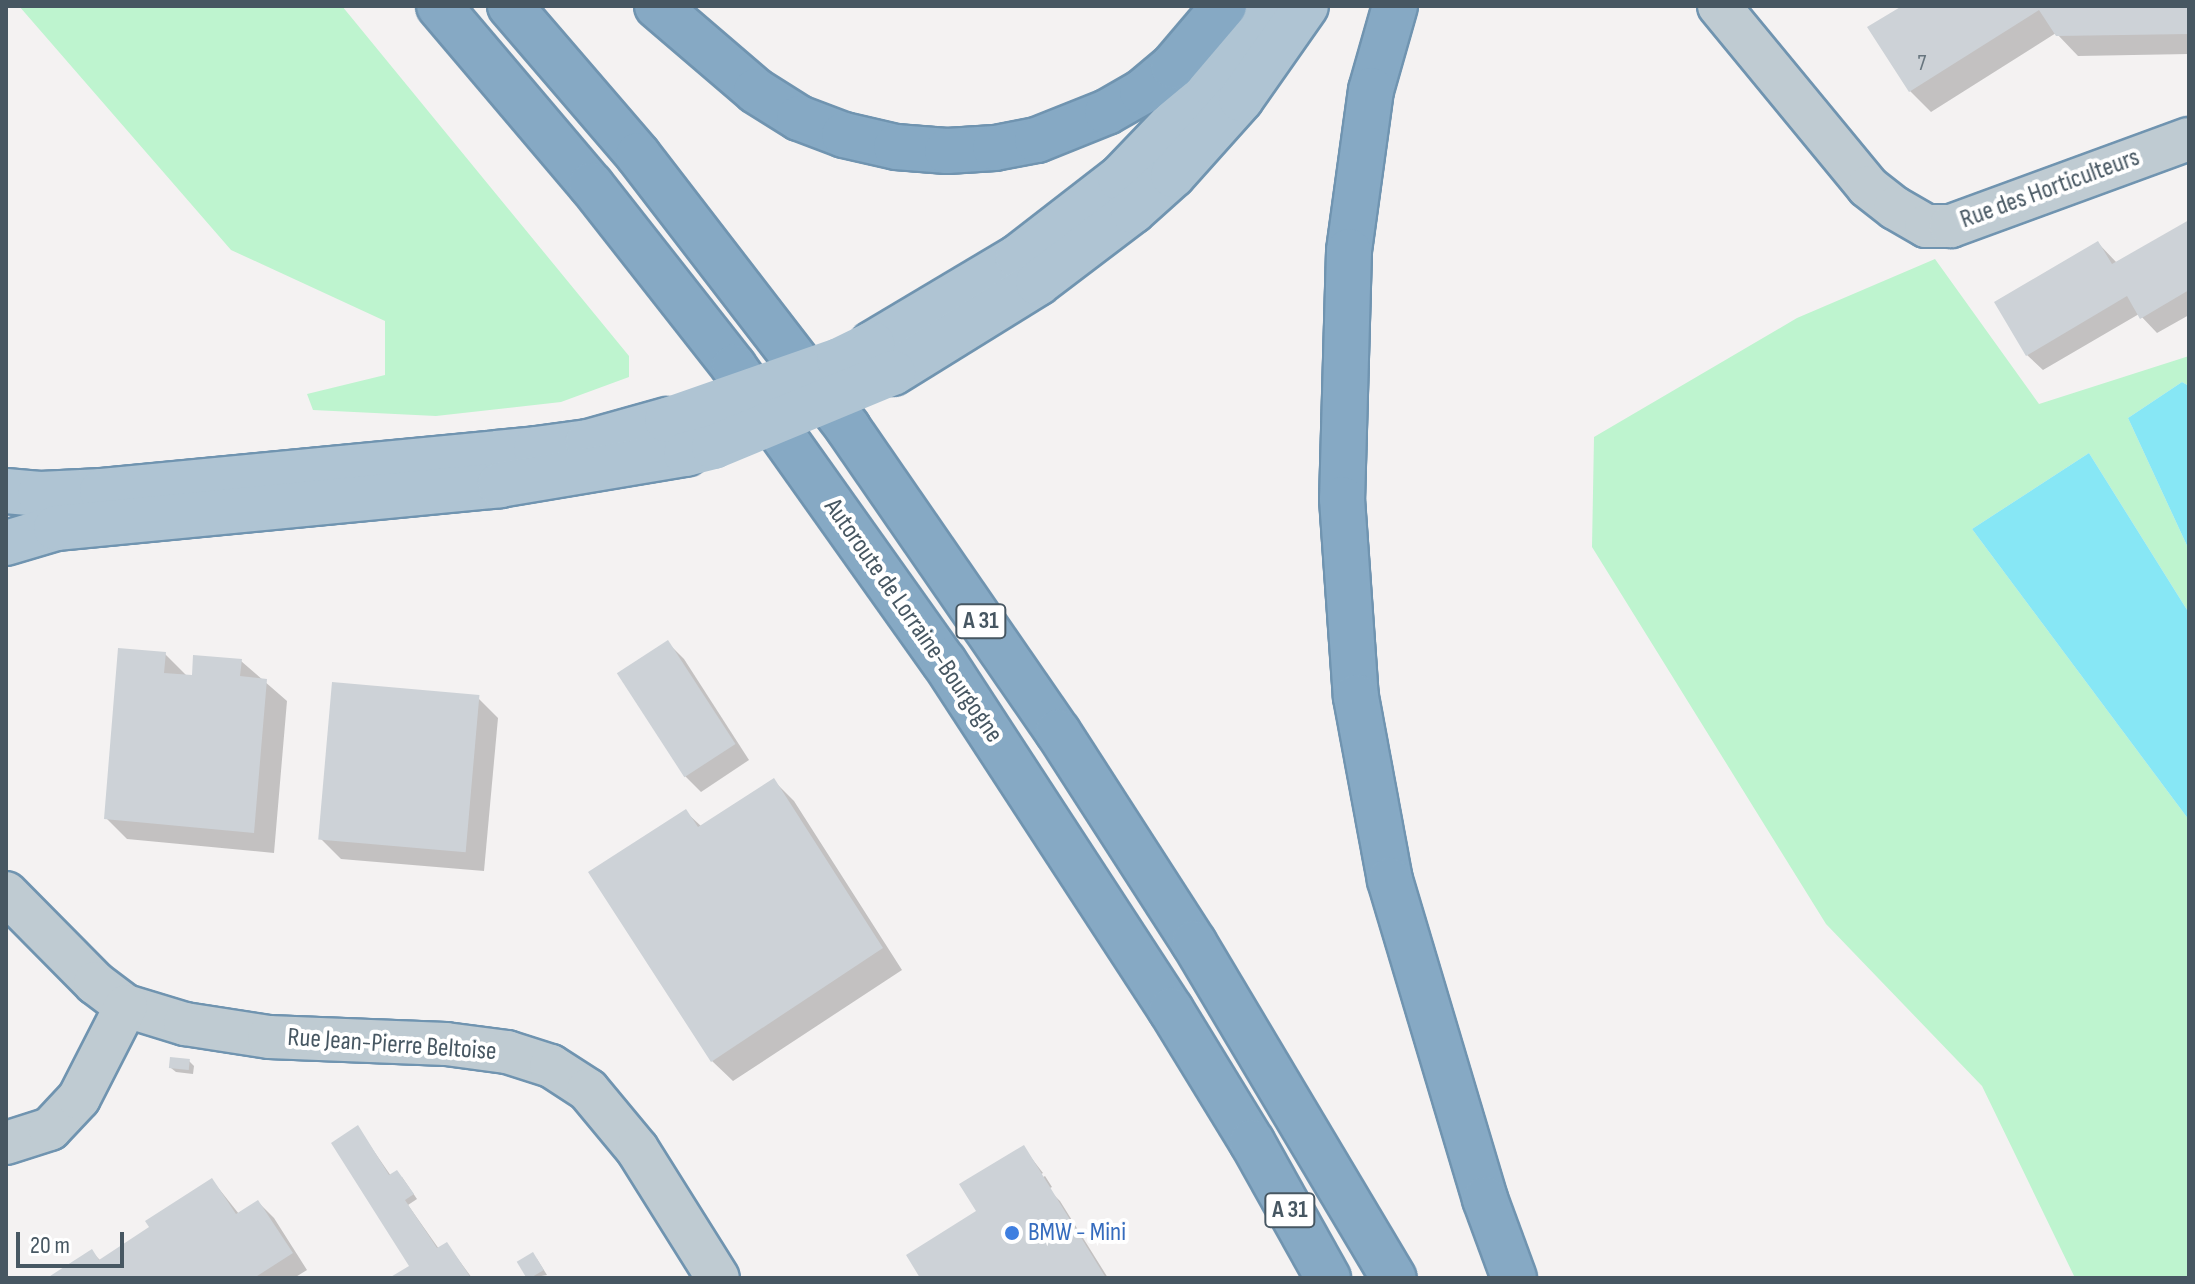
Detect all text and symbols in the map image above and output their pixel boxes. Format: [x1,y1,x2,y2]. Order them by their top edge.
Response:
house number: 7 [1918,51,1926,77]
street label: Rue des Horticulteurs [1956,142,2144,236]
street label: Autoroute de Lorraine-Bourgogne [817,493,1009,749]
road number: A 31 [955,601,1007,641]
street label: Rue Jean-Pierre Beltoise [287,1022,497,1068]
road number: A 31 [1264,1190,1316,1230]
scale bar [20,1216,128,1266]
place label: BMW - Mini [1028,1217,1126,1249]
marker: BMW - Mini [1003,1224,1021,1242]
text: 20 m [30,1231,70,1260]

